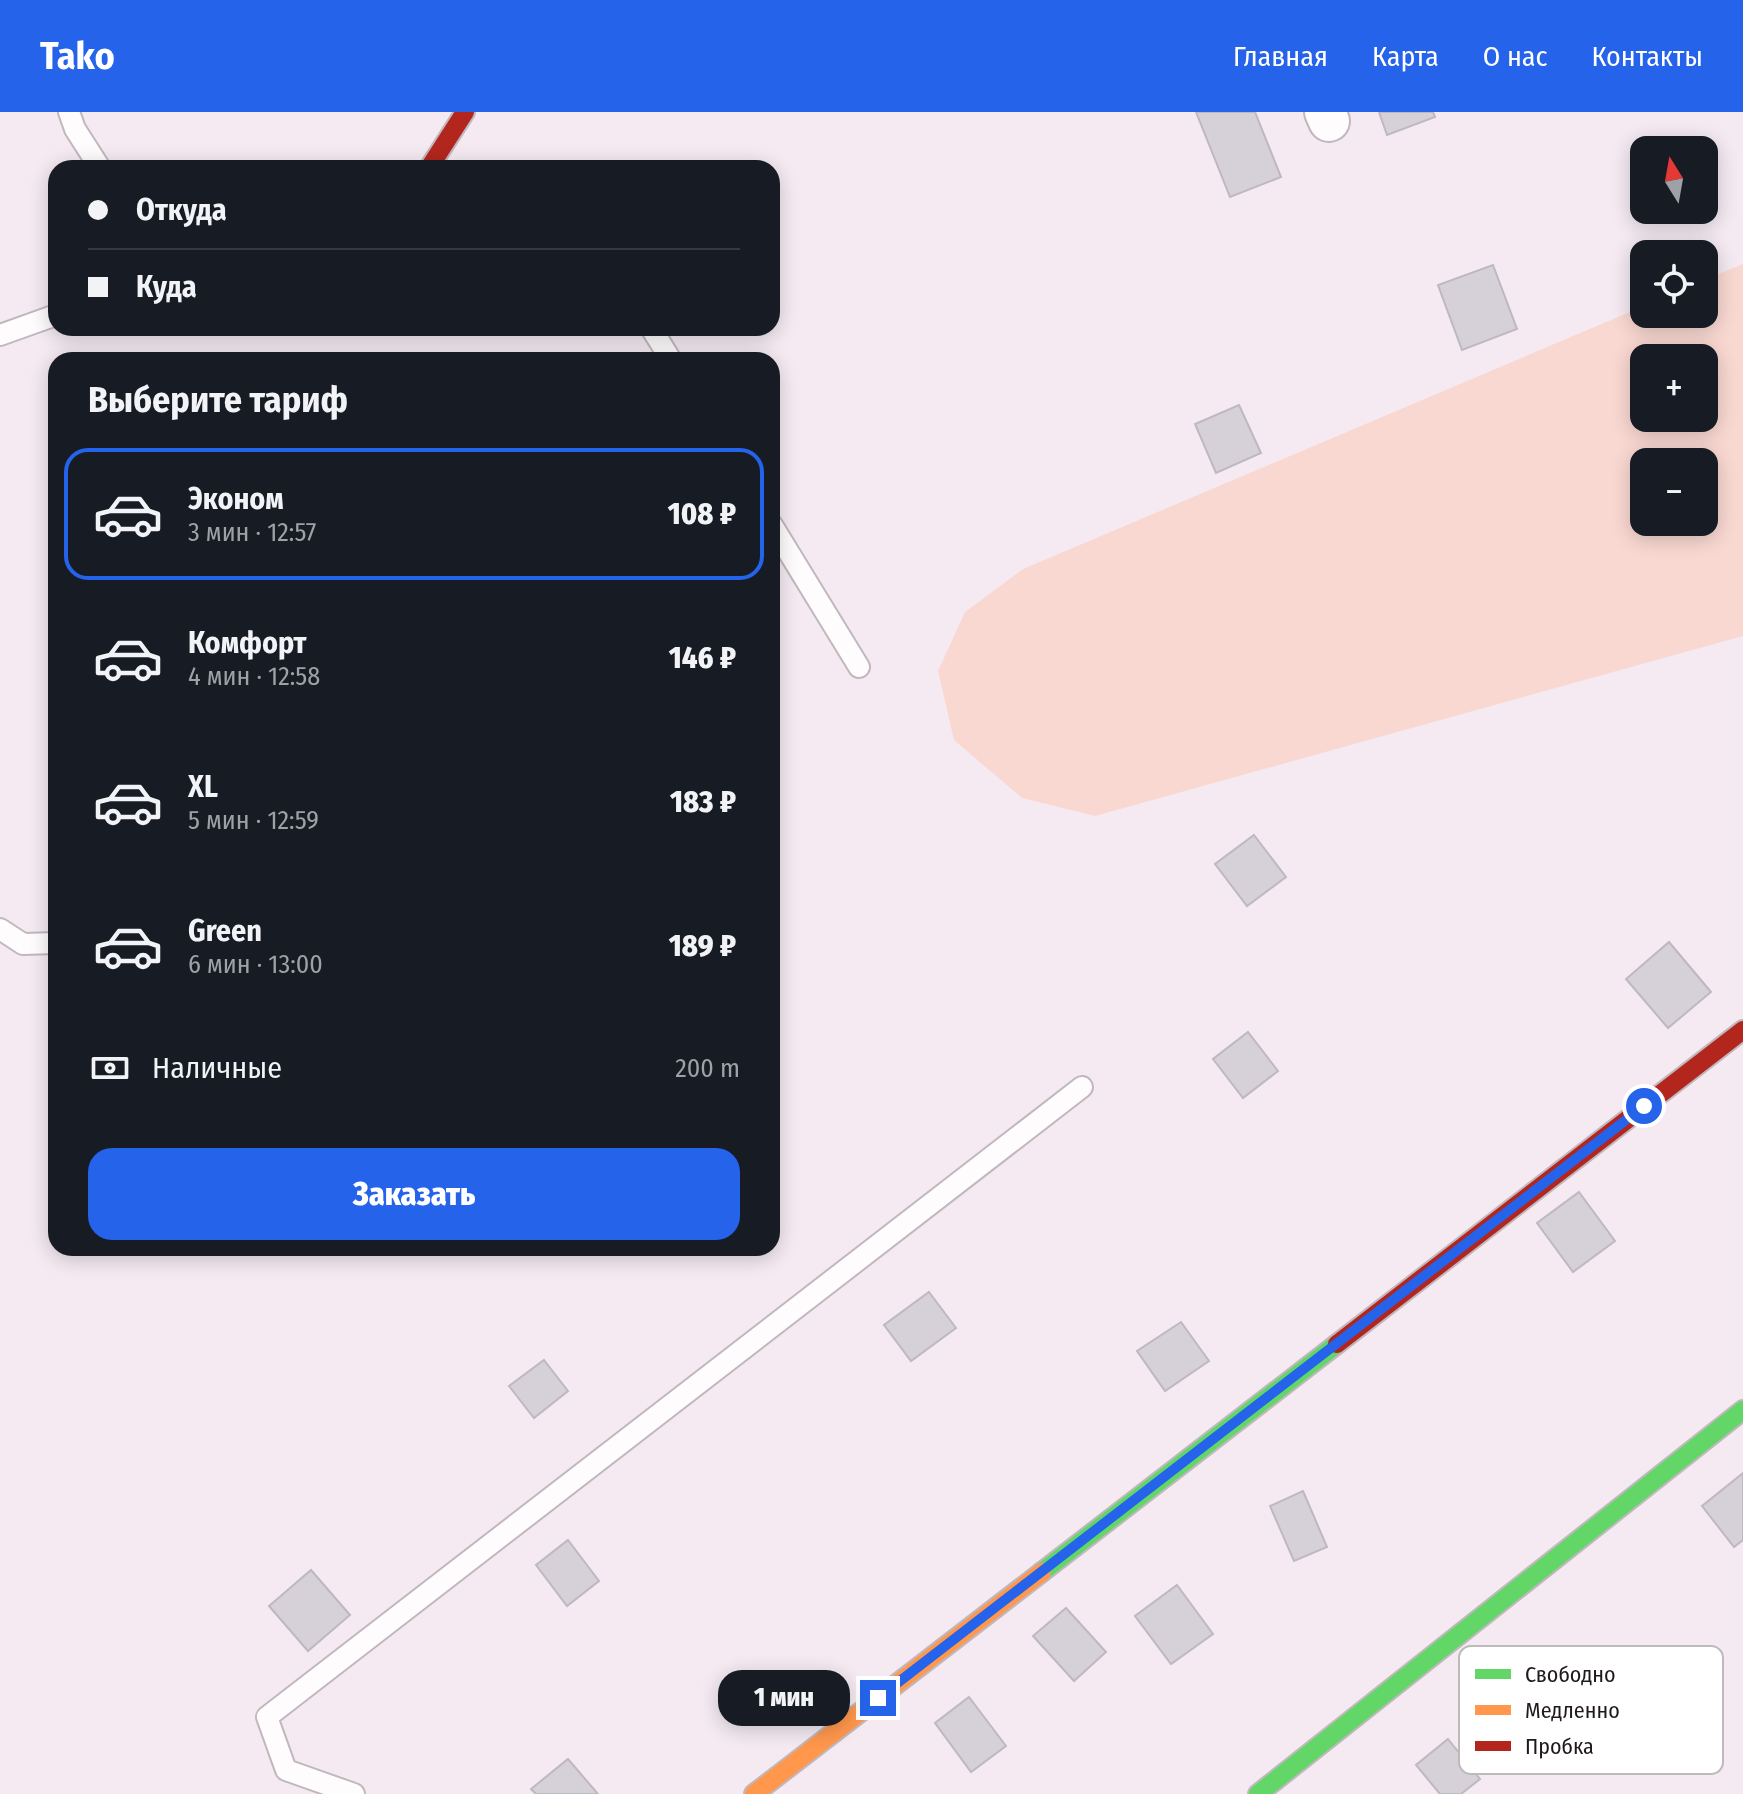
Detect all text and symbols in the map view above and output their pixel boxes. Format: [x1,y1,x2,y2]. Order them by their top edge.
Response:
text: Tako [40,33,115,79]
text: Главная [1233,40,1328,73]
text: Карта [1372,40,1439,73]
text: О нас [1483,40,1548,73]
text: Контакты [1592,40,1703,73]
north arrow [1630,136,1718,224]
map controls [1630,136,1718,536]
text: Откуда [136,192,227,228]
button: locate [1630,240,1718,328]
text: Куда [136,269,197,305]
button: + [1630,344,1718,432]
text: Выберите тариф [88,378,348,422]
button: − [1630,448,1718,536]
icon: car [92,478,164,550]
text: Эконом [188,481,284,517]
text: 108 ₽ [668,496,736,532]
text: 3 мин · 12:57 [188,517,316,548]
icon: car [92,622,164,694]
text: Комфорт [188,625,306,661]
text: 146 ₽ [669,640,736,676]
text: 4 мин · 12:58 [188,661,320,692]
icon: car [92,766,164,838]
text: XL [188,769,218,805]
text: 183 ₽ [670,784,736,820]
text: 5 мин · 12:59 [188,805,319,836]
icon: car [92,910,164,982]
text: Green [188,913,262,949]
text: 189 ₽ [669,928,736,964]
text: 6 мин · 13:00 [188,949,323,980]
icon: cash [88,1046,132,1090]
text: Наличные [152,1050,282,1086]
text: 200 m [675,1053,740,1084]
route start [1626,1088,1662,1124]
button: Заказать [88,1148,740,1240]
legend [1459,1646,1723,1774]
text: Свободно [1525,1661,1616,1688]
callout: 1 мин [718,1670,850,1726]
route end [860,1680,896,1716]
text: 1 мин [754,1682,814,1713]
text: Медленно [1525,1697,1620,1724]
text: Пробка [1525,1733,1594,1760]

